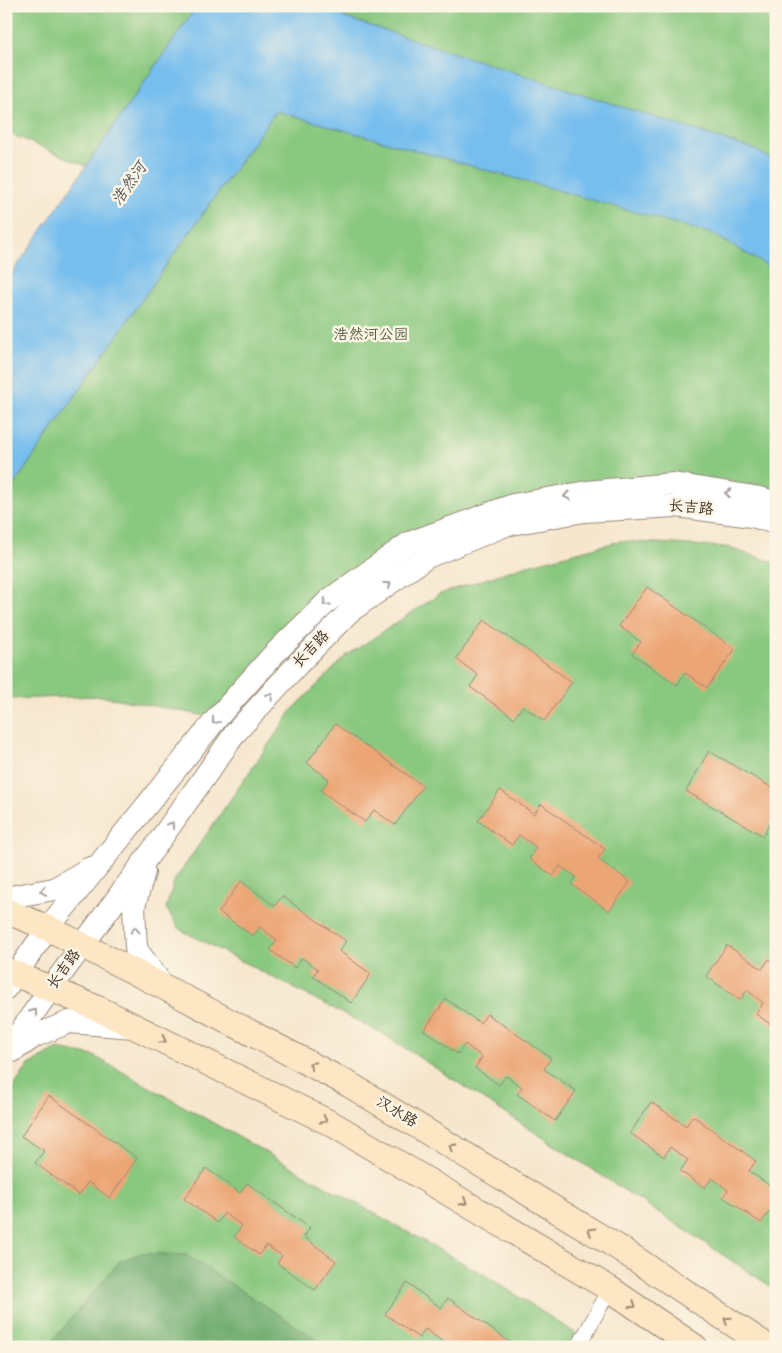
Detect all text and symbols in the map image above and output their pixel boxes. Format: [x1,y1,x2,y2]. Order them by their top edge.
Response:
water label: 浩然河 [109,157,154,210]
park label: 浩然河公园 [333,326,409,345]
one-way arrow [724,488,732,498]
one-way arrow [562,490,571,500]
street label: 长吉路 [668,498,714,520]
one-way arrow [382,582,392,591]
one-way arrow [323,597,332,606]
street label: 长吉路 [290,628,334,672]
one-way arrow [264,692,273,701]
one-way arrow [212,715,220,724]
one-way arrow [165,821,174,831]
one-way arrow [38,885,47,896]
one-way arrow [129,926,140,934]
street label: 长吉路 [44,947,86,993]
one-way arrow [28,1008,37,1018]
one-way arrow [157,1034,166,1044]
one-way arrow [308,1061,317,1071]
street label: 汉水路 [372,1094,420,1132]
one-way arrow [319,1114,328,1124]
one-way arrow [449,1143,458,1153]
one-way arrow [458,1196,467,1206]
one-way arrow [588,1227,597,1237]
one-way arrow [627,1299,637,1308]
one-way arrow [724,1317,733,1326]

